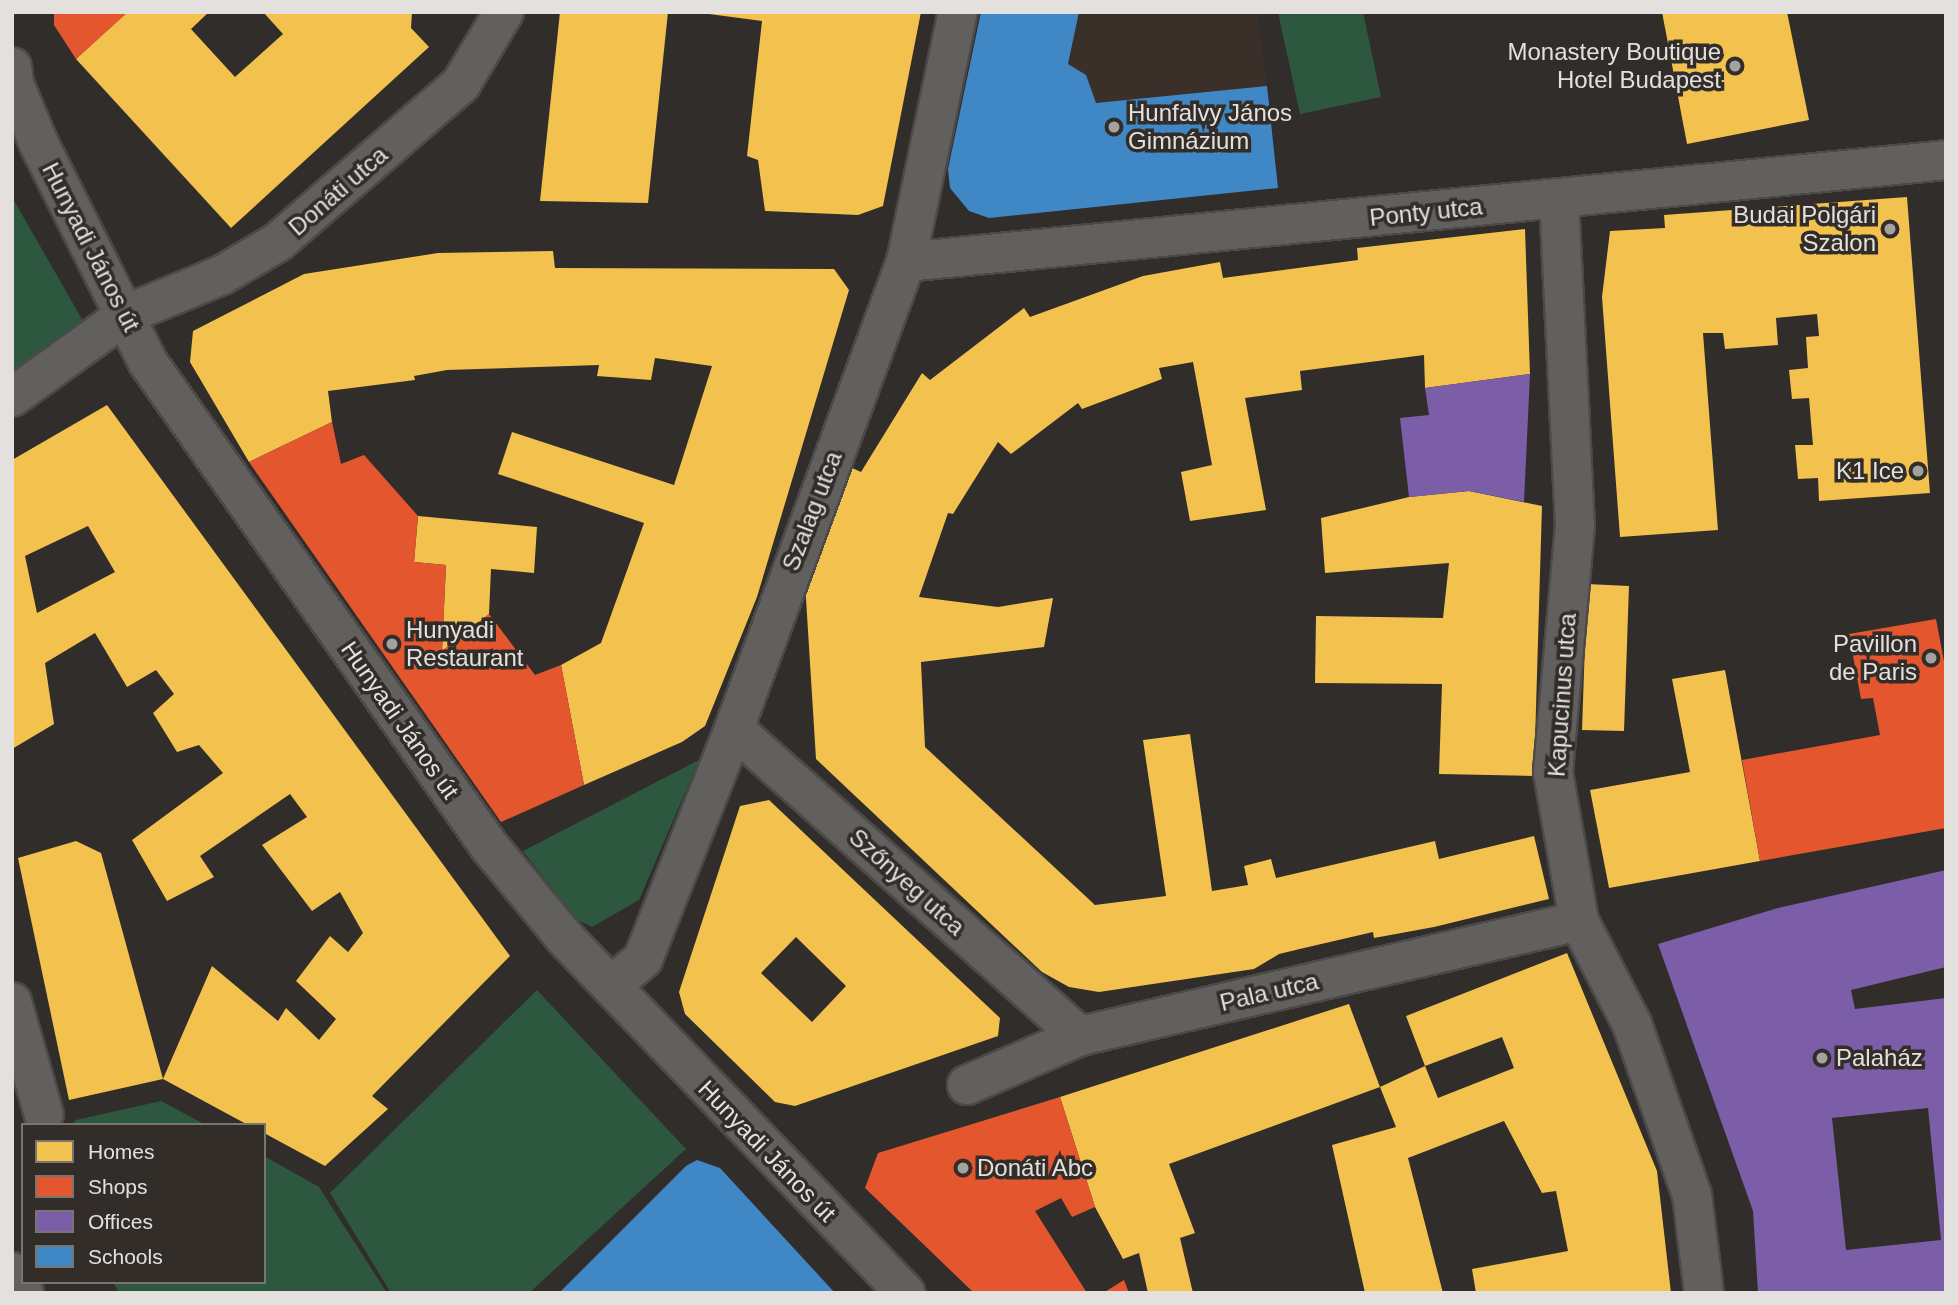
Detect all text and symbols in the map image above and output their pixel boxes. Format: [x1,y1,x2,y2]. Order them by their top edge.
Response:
place label: Monastery Boutique Hotel Budapest [1508,38,1721,94]
marker: Monastery Boutique Hotel Budapest [1727,58,1743,74]
place label: Hunfalvy János Gimnázium [1128,99,1292,155]
marker: Hunfalvy János Gimnázium [1106,119,1122,135]
street label: Donáti utca [283,140,393,242]
street label: Hunyadi János út [36,158,146,336]
street label: Ponty utca [1368,192,1484,232]
place label: Budai Polgári Szalon [1733,201,1876,257]
marker: Budai Polgári Szalon [1882,221,1898,237]
street label: Szalag utca [776,447,848,575]
place label: K1 Ice [1836,457,1904,485]
marker: K1 Ice [1910,463,1926,479]
street label: Kapucinus utca [1542,612,1582,778]
place label: Hunyadi Restaurant [406,616,523,672]
place label: Pavillon de Paris [1829,630,1917,686]
street label: Hunyadi János út [335,636,465,804]
marker: Hunyadi Restaurant [384,636,400,652]
marker: Pavillon de Paris [1923,650,1939,666]
street label: Szőnyeg utca [843,823,971,941]
street label: Pala utca [1217,967,1321,1017]
place label: Palaház [1836,1044,1923,1072]
marker: Palaház [1814,1050,1830,1066]
street label: Hunyadi János út [692,1074,842,1228]
legend [21,1123,266,1284]
text: Homes [88,1140,155,1163]
place label: Donáti Abc [977,1154,1094,1182]
marker: Donáti Abc [955,1160,971,1176]
text: Shops [88,1175,148,1198]
text: Offices [88,1210,153,1233]
text: Schools [88,1245,163,1268]

